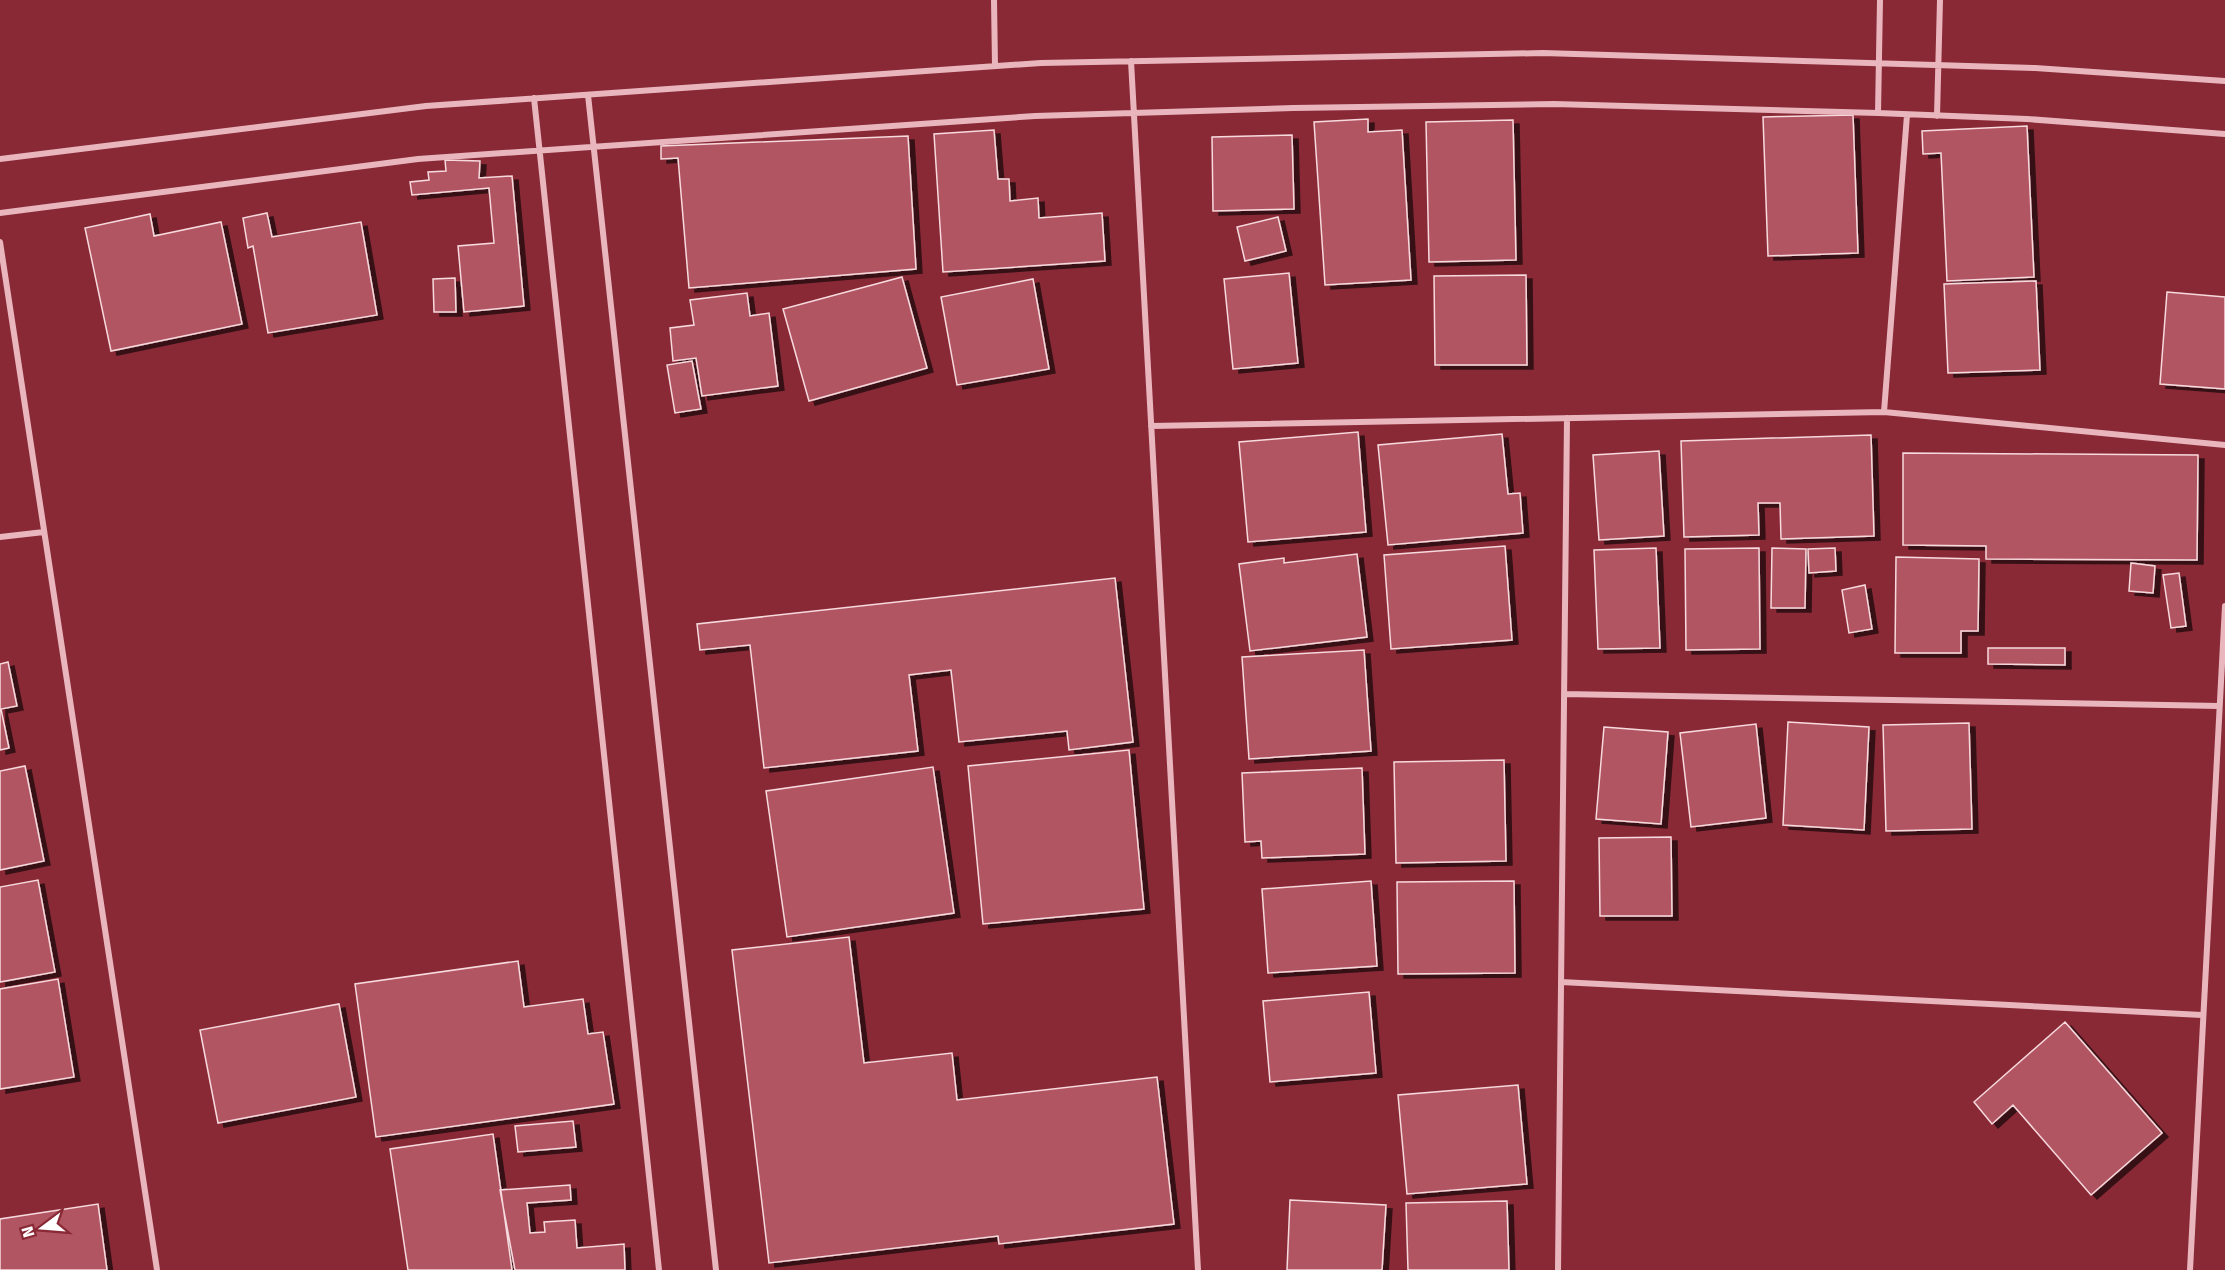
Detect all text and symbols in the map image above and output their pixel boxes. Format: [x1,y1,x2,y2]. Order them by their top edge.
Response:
north arrow [12,1198,72,1258]
text: N [17,1224,39,1240]

